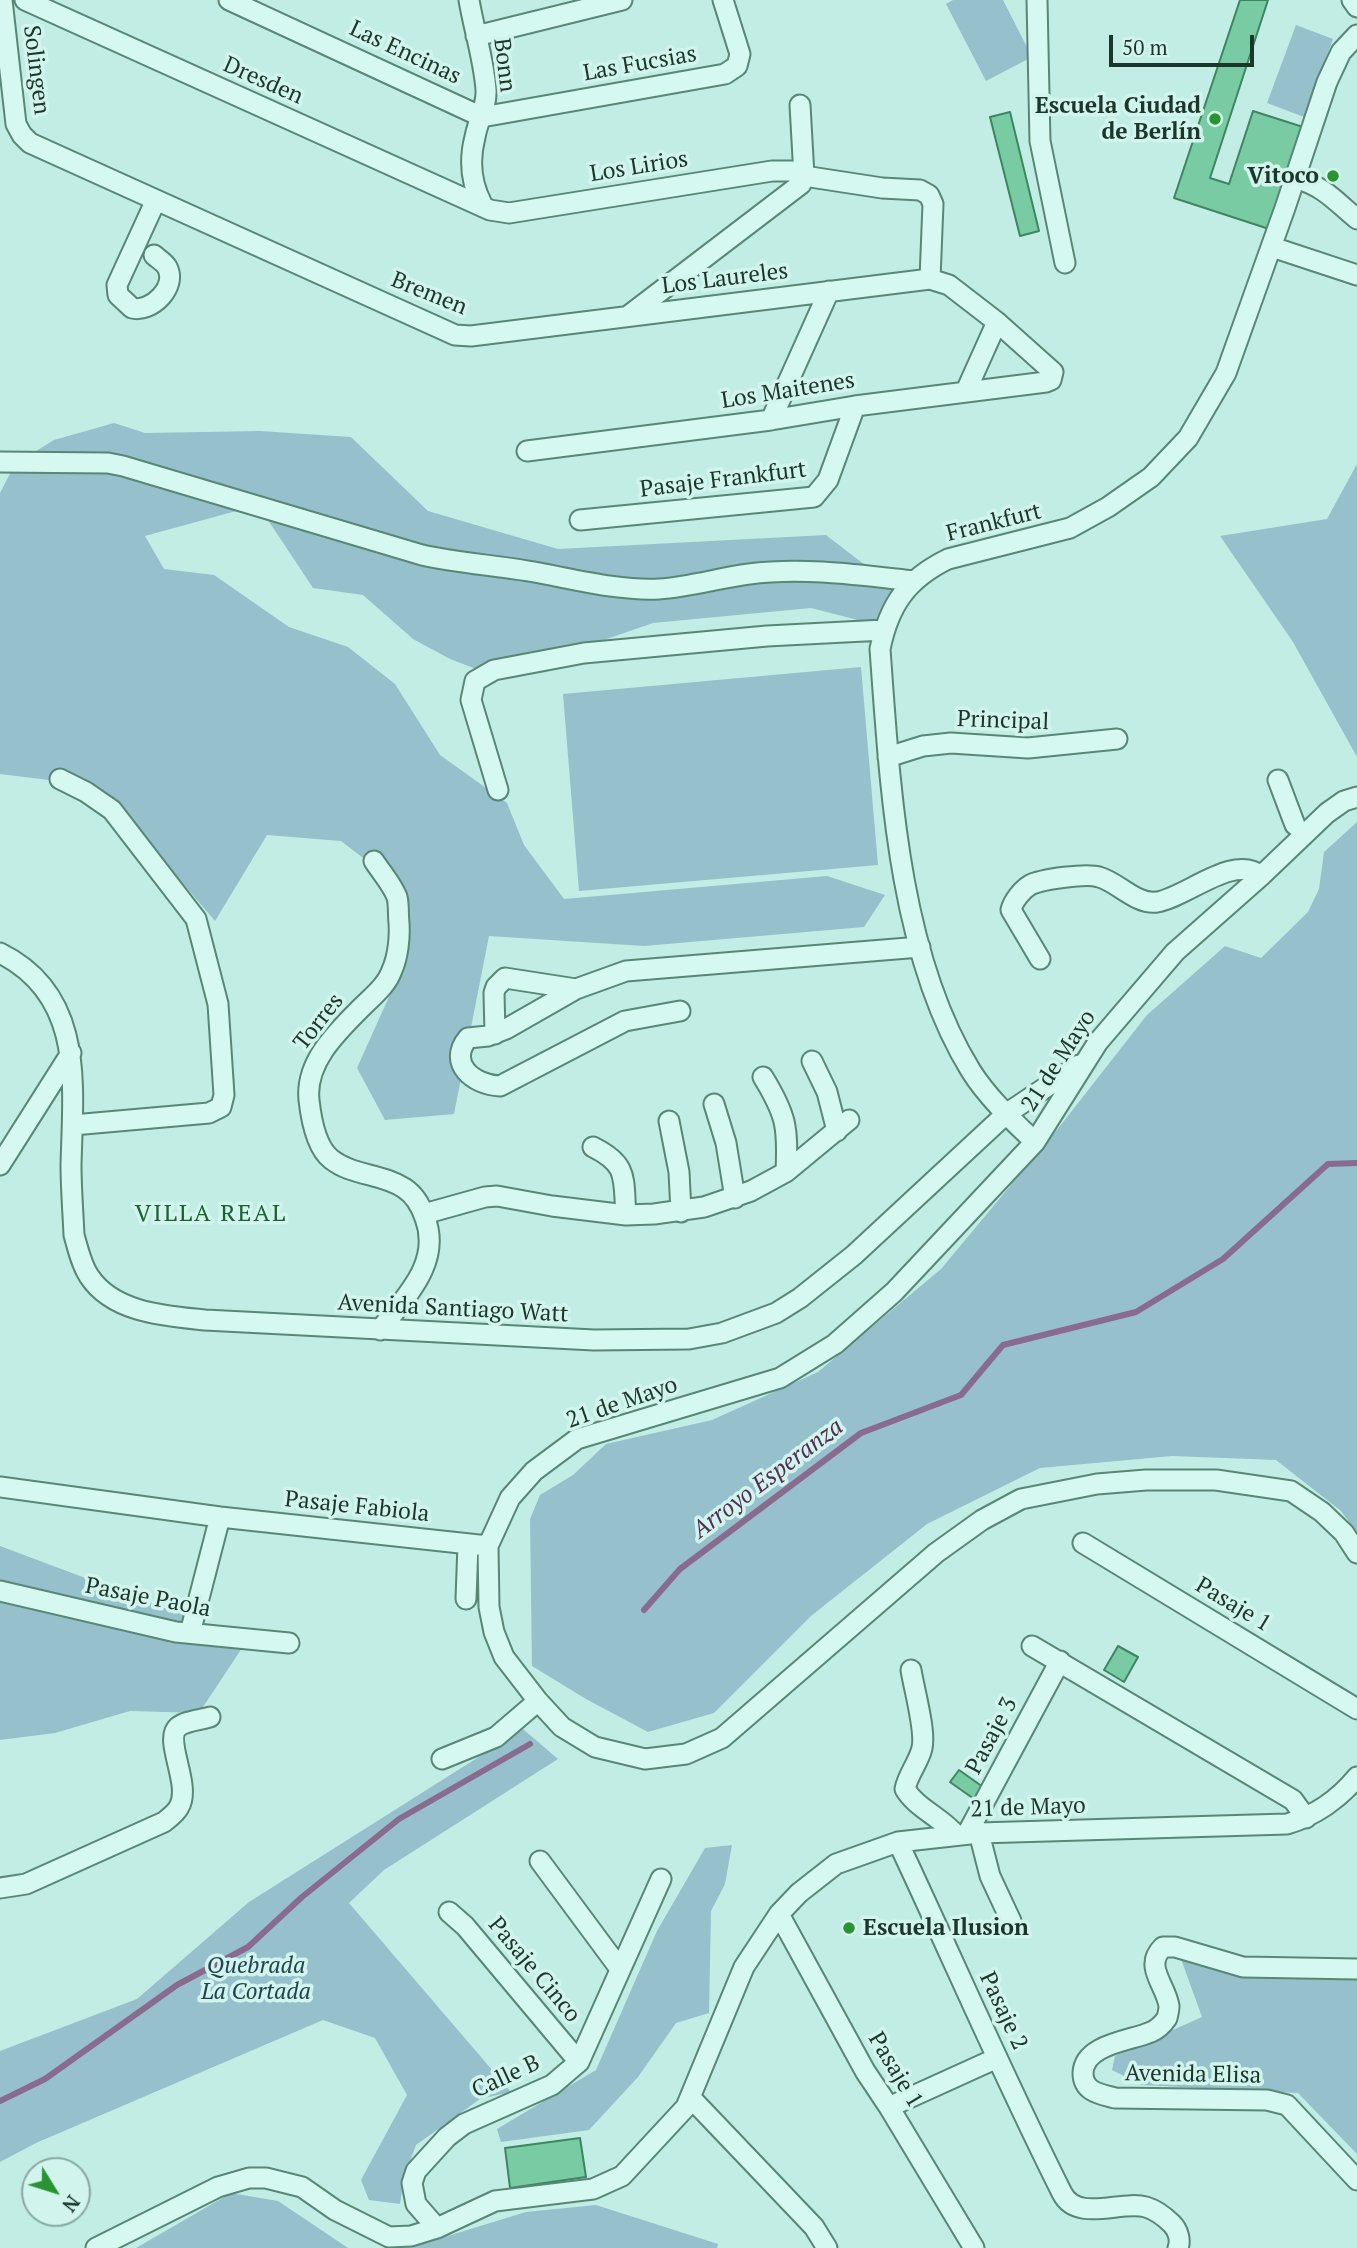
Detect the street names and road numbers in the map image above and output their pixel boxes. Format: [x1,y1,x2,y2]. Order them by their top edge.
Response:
street label: Las Encinas [345,15,465,91]
street label: Solingen [17,24,55,116]
street label: Bonn [487,36,521,94]
street label: Las Fucsias [581,40,699,88]
street label: Dresden [219,51,307,111]
street label: Los Lirios [588,146,690,188]
street label: Los Laureles [660,258,790,300]
street label: Bremen [387,266,471,322]
street label: Los Maitenes [719,367,857,415]
street label: Pasaje Frankfurt [638,456,808,504]
street label: Frankfurt [944,498,1044,548]
street label: Principal [956,706,1050,736]
street label: Torres [288,988,350,1056]
street label: 21 de Mayo [1016,1005,1102,1117]
street label: Avenida Santiago Watt [337,1289,569,1329]
street label: 21 de Mayo [563,1371,681,1435]
street label: Pasaje Fabiola [283,1486,431,1528]
street label: Pasaje Paola [83,1572,213,1624]
street label: Pasaje 1 [1190,1572,1276,1638]
street label: Pasaje 3 [960,1693,1024,1779]
street label: 21 de Mayo [970,1792,1086,1824]
street label: Pasaje Cinco [482,1912,586,2028]
street label: Pasaje 2 [973,1968,1033,2054]
street label: Pasaje 1 [862,2027,928,2113]
street label: Calle B [468,2049,544,2105]
street label: Avenida Elisa [1125,2060,1261,2090]

